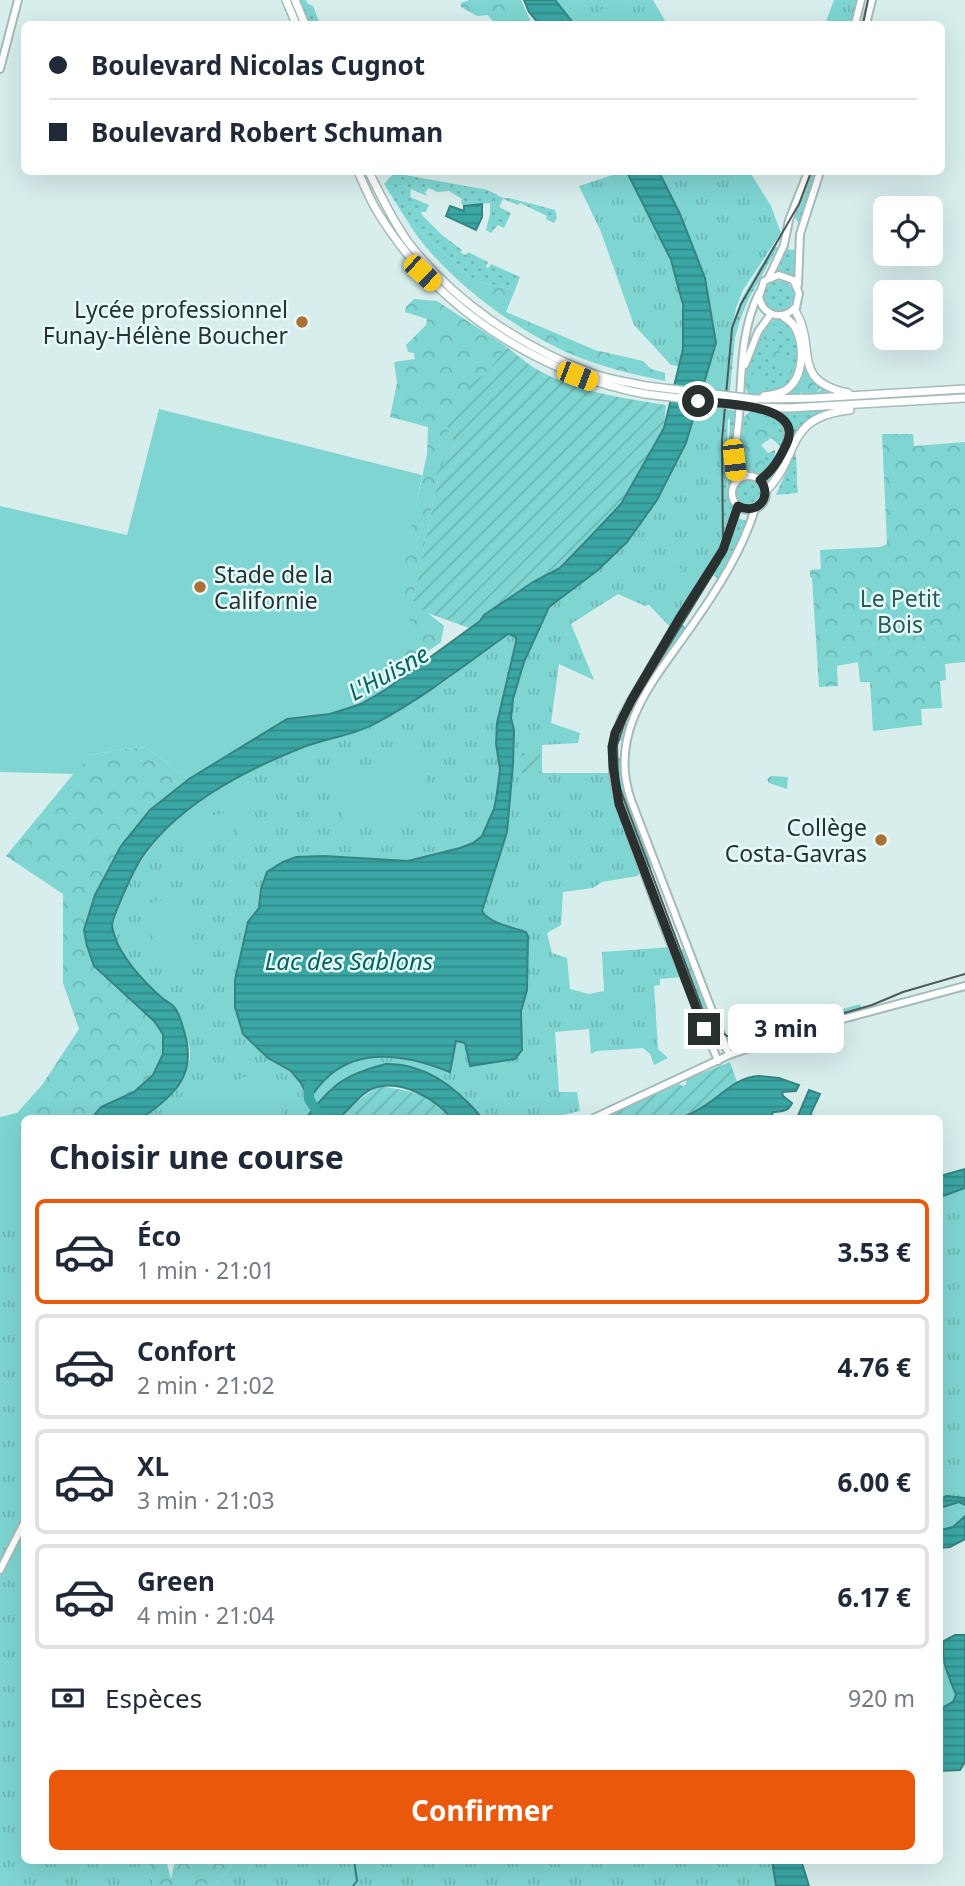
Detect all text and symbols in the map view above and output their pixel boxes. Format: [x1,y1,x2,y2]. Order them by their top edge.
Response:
text: Boulevard Nicolas Cugnot [91,47,425,83]
text: Boulevard Robert Schuman [91,114,443,150]
map controls [873,196,943,350]
button: locate [873,196,943,266]
car [400,251,445,295]
button: layers [873,280,943,350]
place label: Lycée professionnel Funay-Hélène Boucher [43,293,288,351]
marker: Lycée professionnel Funay-Hélène Boucher [294,314,310,330]
car [554,359,601,393]
route start [682,385,714,417]
car [722,438,747,482]
place label: Stade de la Californie [214,558,333,616]
marker: Stade de la Californie [192,579,208,595]
park label: Le Petit Bois [860,582,940,640]
water label: L'Huisne [342,636,434,708]
place label: Collège Costa-Gavras [725,811,867,869]
marker: Collège Costa-Gavras [873,832,889,848]
water label: Lac des Sablons [265,944,433,977]
callout: 3 min [728,1004,844,1054]
text: 3 min [754,1012,818,1044]
route end [688,1013,720,1045]
text: Choisir une course [49,1135,344,1178]
text: Éco [137,1218,181,1254]
icon: car [53,1220,116,1283]
text: 3.53 € [837,1234,911,1270]
text: 1 min · 21:01 [137,1254,275,1286]
text: Confort [137,1333,236,1369]
icon: car [53,1335,116,1398]
text: 4.76 € [837,1349,911,1385]
text: 2 min · 21:02 [137,1369,275,1401]
text: XL [137,1448,169,1484]
icon: car [53,1450,116,1513]
text: 6.00 € [837,1464,911,1500]
text: 3 min · 21:03 [137,1484,275,1516]
text: Green [137,1563,215,1599]
icon: car [53,1565,116,1628]
text: 6.17 € [837,1579,911,1615]
text: 4 min · 21:04 [137,1599,275,1631]
icon: cash [49,1679,87,1717]
text: Espèces [105,1680,202,1716]
text: 920 m [848,1682,915,1714]
button: Confirmer [49,1770,915,1850]

